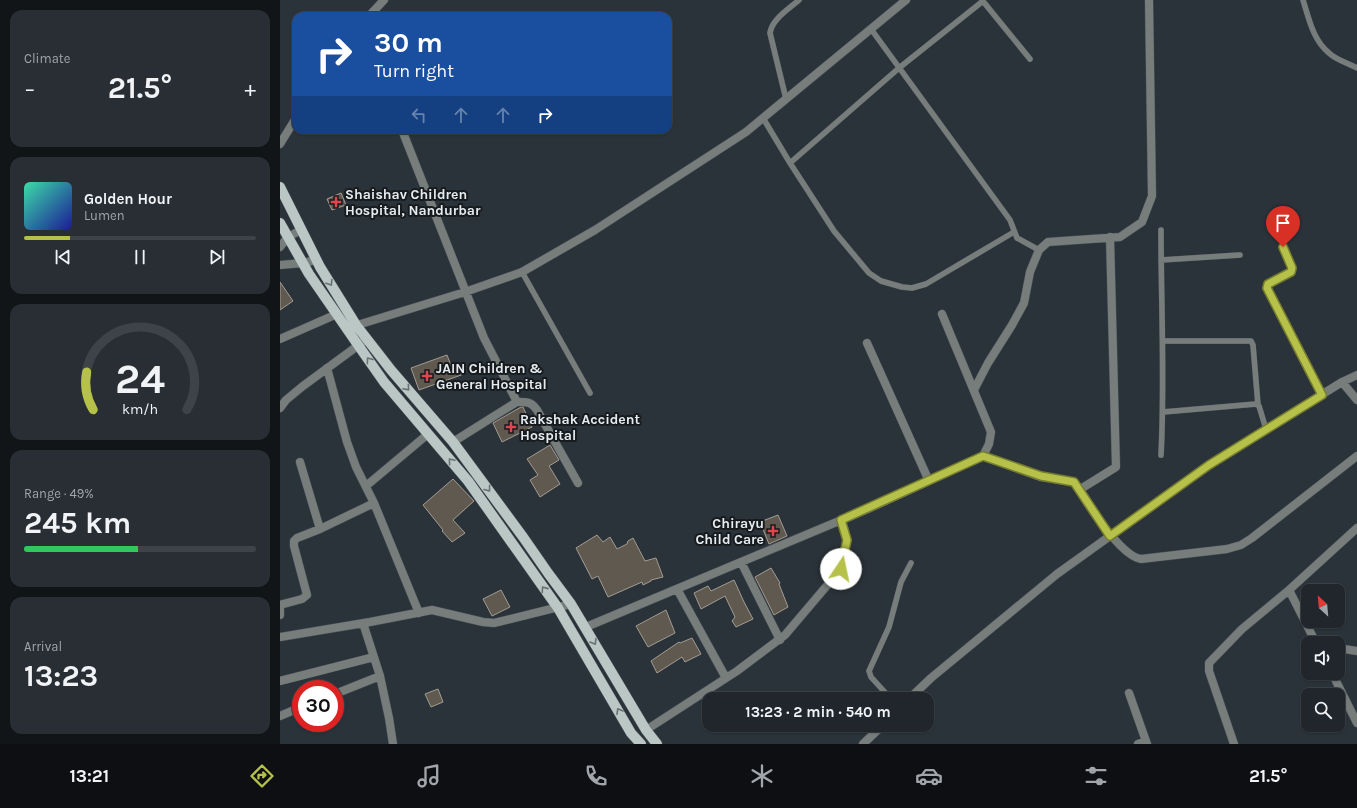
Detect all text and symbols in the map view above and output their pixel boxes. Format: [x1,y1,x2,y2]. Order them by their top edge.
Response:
text: 30 m [374,26,443,59]
icon: right [308,28,360,80]
text: Climate [24,51,70,66]
text: Turn right [374,60,454,82]
text: 21.5° [108,70,172,106]
text: − [24,76,36,102]
text: + [244,76,256,102]
icon: left [408,104,430,126]
icon: ahead [450,104,472,126]
icon: ahead [492,104,514,126]
icon: right [534,104,556,126]
place label: Shaishav Children Hospital, Nandurbar [345,186,481,219]
text: Golden Hour [84,190,172,208]
marker: Shaishav Children Hospital, Nandurbar [330,196,342,208]
pin [1266,206,1300,247]
text: Lumen [84,208,125,223]
icon: arrive [1272,212,1294,234]
icon: previous [52,246,74,268]
icon: pause [129,246,151,268]
icon: next [206,246,228,268]
one-way arrow [325,279,333,286]
text: 24 [115,355,165,403]
one-way arrow [367,358,374,365]
place label: JAIN Children & General Hospital [436,360,547,393]
marker: JAIN Children & General Hospital [421,370,433,382]
one-way arrow [402,384,409,391]
text: km/h [122,401,158,418]
place label: Rakshak Accident Hospital [520,411,641,444]
marker: Rakshak Accident Hospital [505,421,517,433]
one-way arrow [449,458,456,466]
one-way arrow [483,485,490,492]
text: Range · 49% [24,486,94,501]
text: 245 km [24,505,131,541]
place label: Chirayu Child Care [695,515,764,548]
marker: Chirayu Child Care [767,525,779,537]
position arrow [820,548,862,590]
north arrow [1301,584,1345,628]
map controls [1301,584,1345,732]
one-way arrow [542,586,549,593]
button: sound [1301,636,1345,680]
one-way arrow [590,638,597,645]
text: Arrival [24,639,62,654]
text: 13:23 [24,658,98,694]
speed limit sign: 30 [292,680,344,732]
button: search [1301,688,1345,732]
text: 13:23 · 2 min · 540 m [745,703,891,721]
one-way arrow [617,708,624,716]
icon: directions [248,762,276,790]
icon: music [415,762,443,790]
icon: phone [582,762,610,790]
icon: climate [748,762,776,790]
icon: car [915,762,943,790]
icon: filters [1082,762,1110,790]
text: 13:21 [69,765,109,787]
text: 21.5° [1249,765,1288,787]

